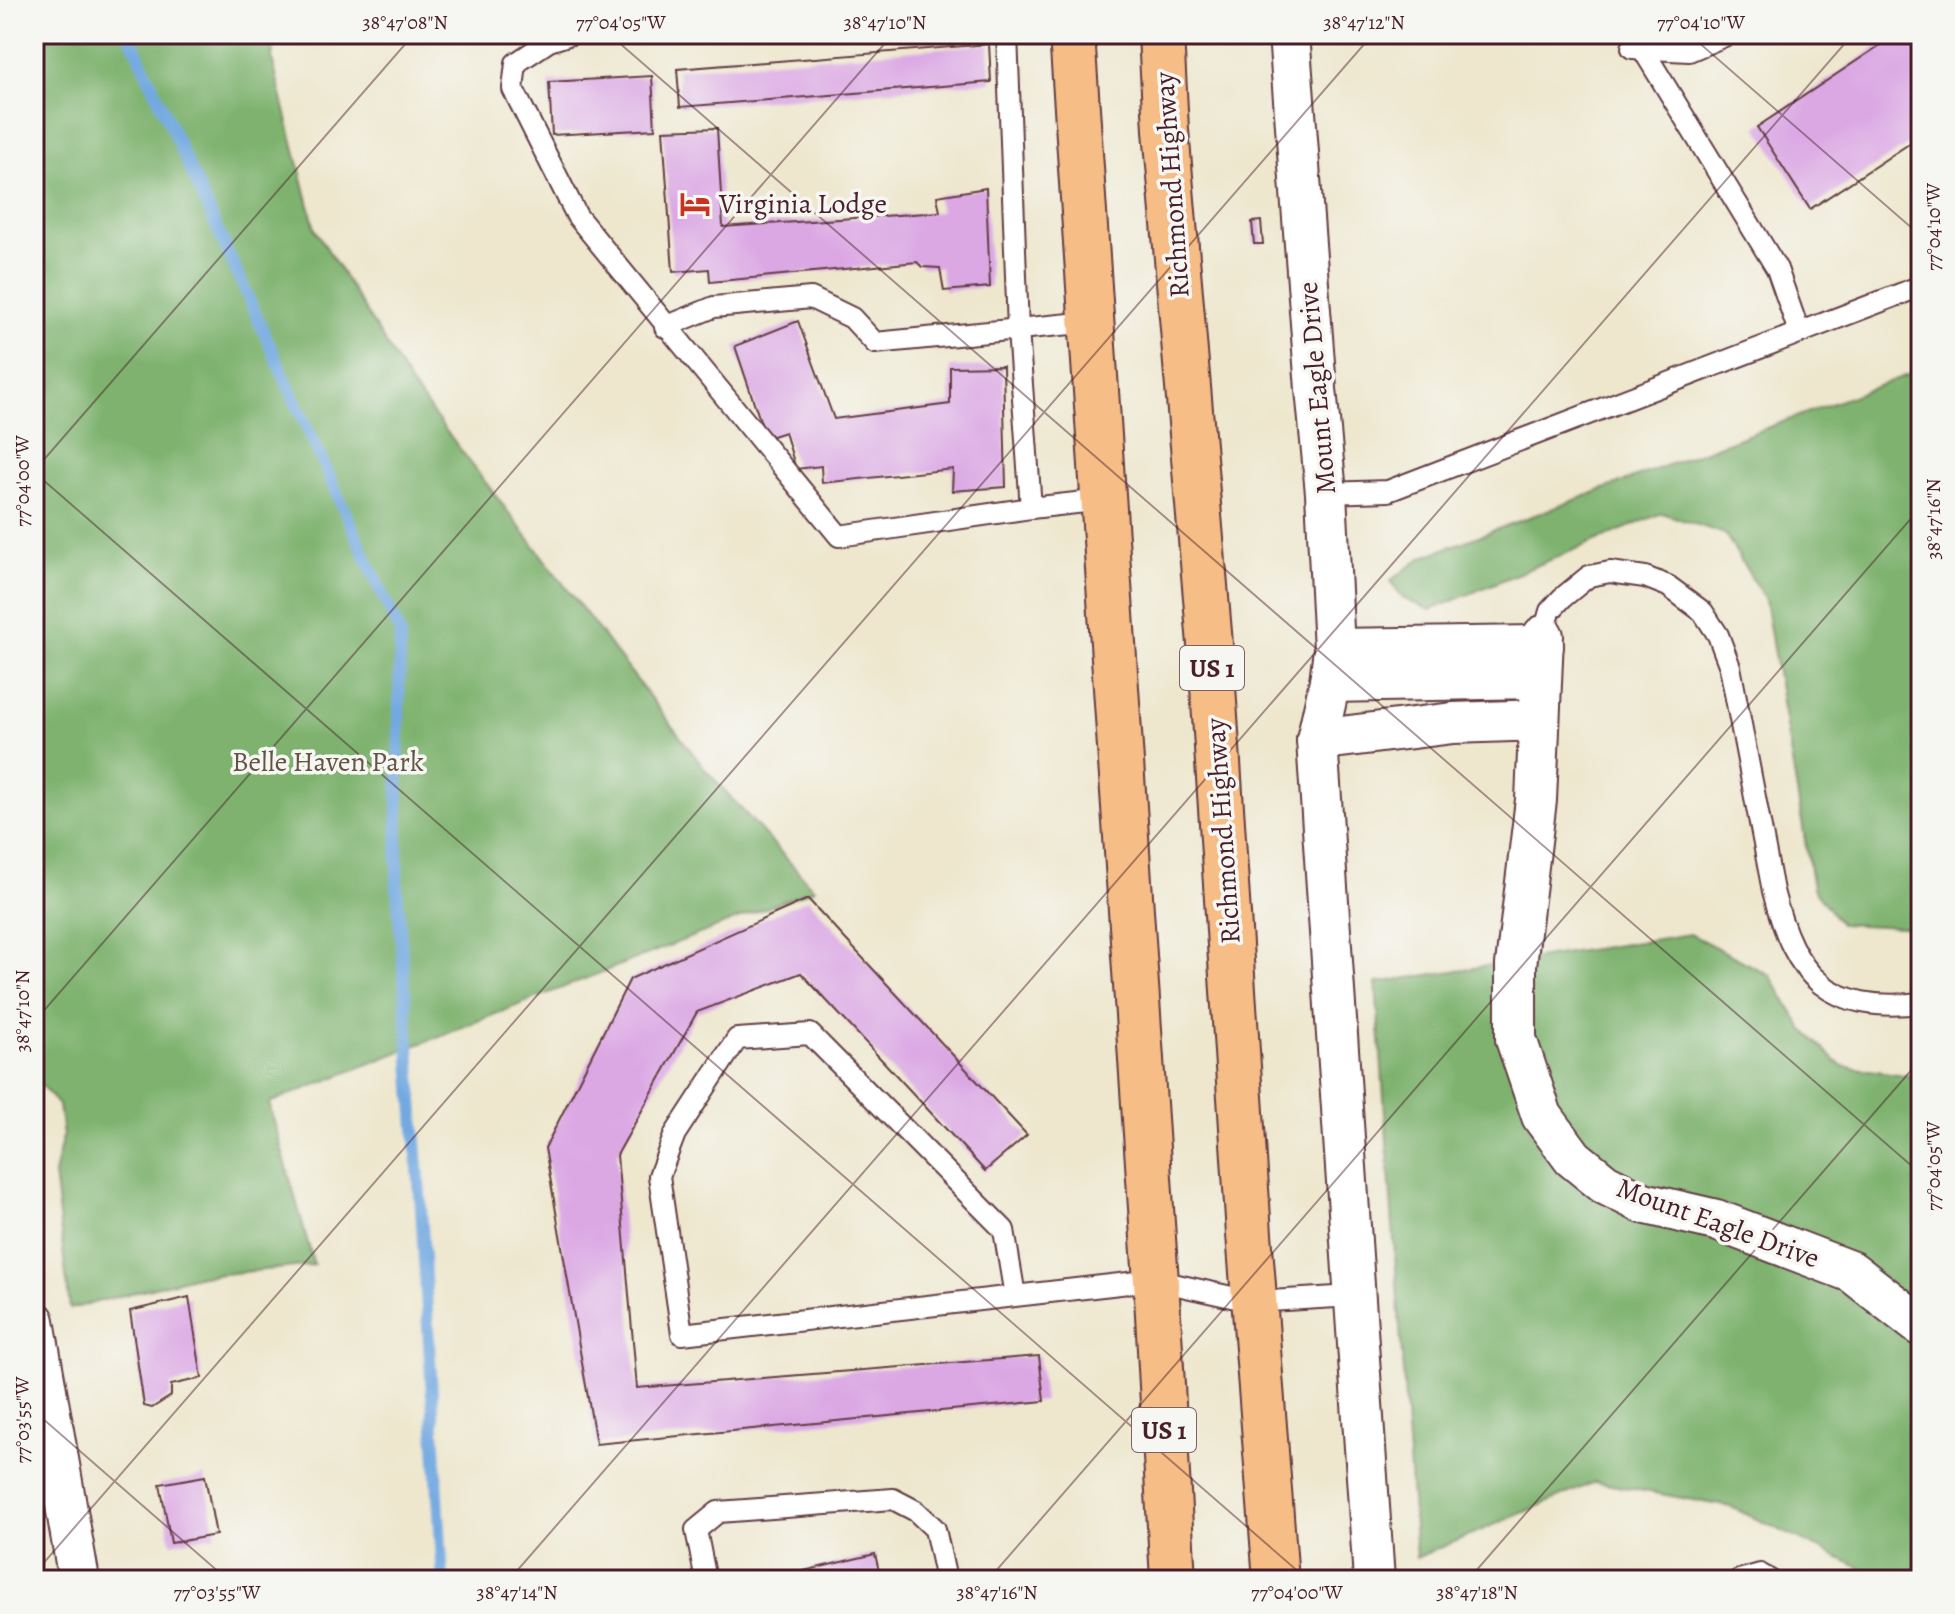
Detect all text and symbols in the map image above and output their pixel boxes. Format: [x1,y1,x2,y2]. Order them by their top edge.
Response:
text: 38°47'08"N [362,9,448,36]
text: 77°04'05"W [576,9,666,36]
text: 38°47'10"N [844,9,926,36]
text: 38°47'12"N [1323,9,1405,36]
text: 77°04'10"W [1657,9,1745,36]
street label: Richmond Highway [1145,70,1199,299]
text: 77°04'10"W [1920,183,1947,271]
place label: Virginia Lodge [718,185,887,223]
hotel icon: Virginia Lodge [678,187,712,221]
street label: Mount Eagle Drive [1289,280,1345,496]
text: 77°04'00"W [9,435,36,527]
text: 38°47'16"N [1920,478,1947,560]
road number: US 1 [1180,646,1244,690]
street label: Richmond Highway [1196,716,1250,945]
park label: Belle Haven Park [232,743,424,781]
text: 38°47'10"N [9,970,36,1052]
text: 77°04'05"W [1920,1121,1947,1211]
street label: Mount Eagle Drive [1611,1169,1825,1277]
text: 77°03'55"W [9,1376,36,1464]
road number: US 1 [1132,1408,1196,1452]
text: 77°03'55"W [173,1579,261,1606]
text: 38°47'14"N [476,1579,558,1606]
text: 38°47'16"N [956,1579,1038,1606]
text: 77°04'00"W [1251,1579,1343,1606]
text: 38°47'18"N [1436,1579,1518,1606]

